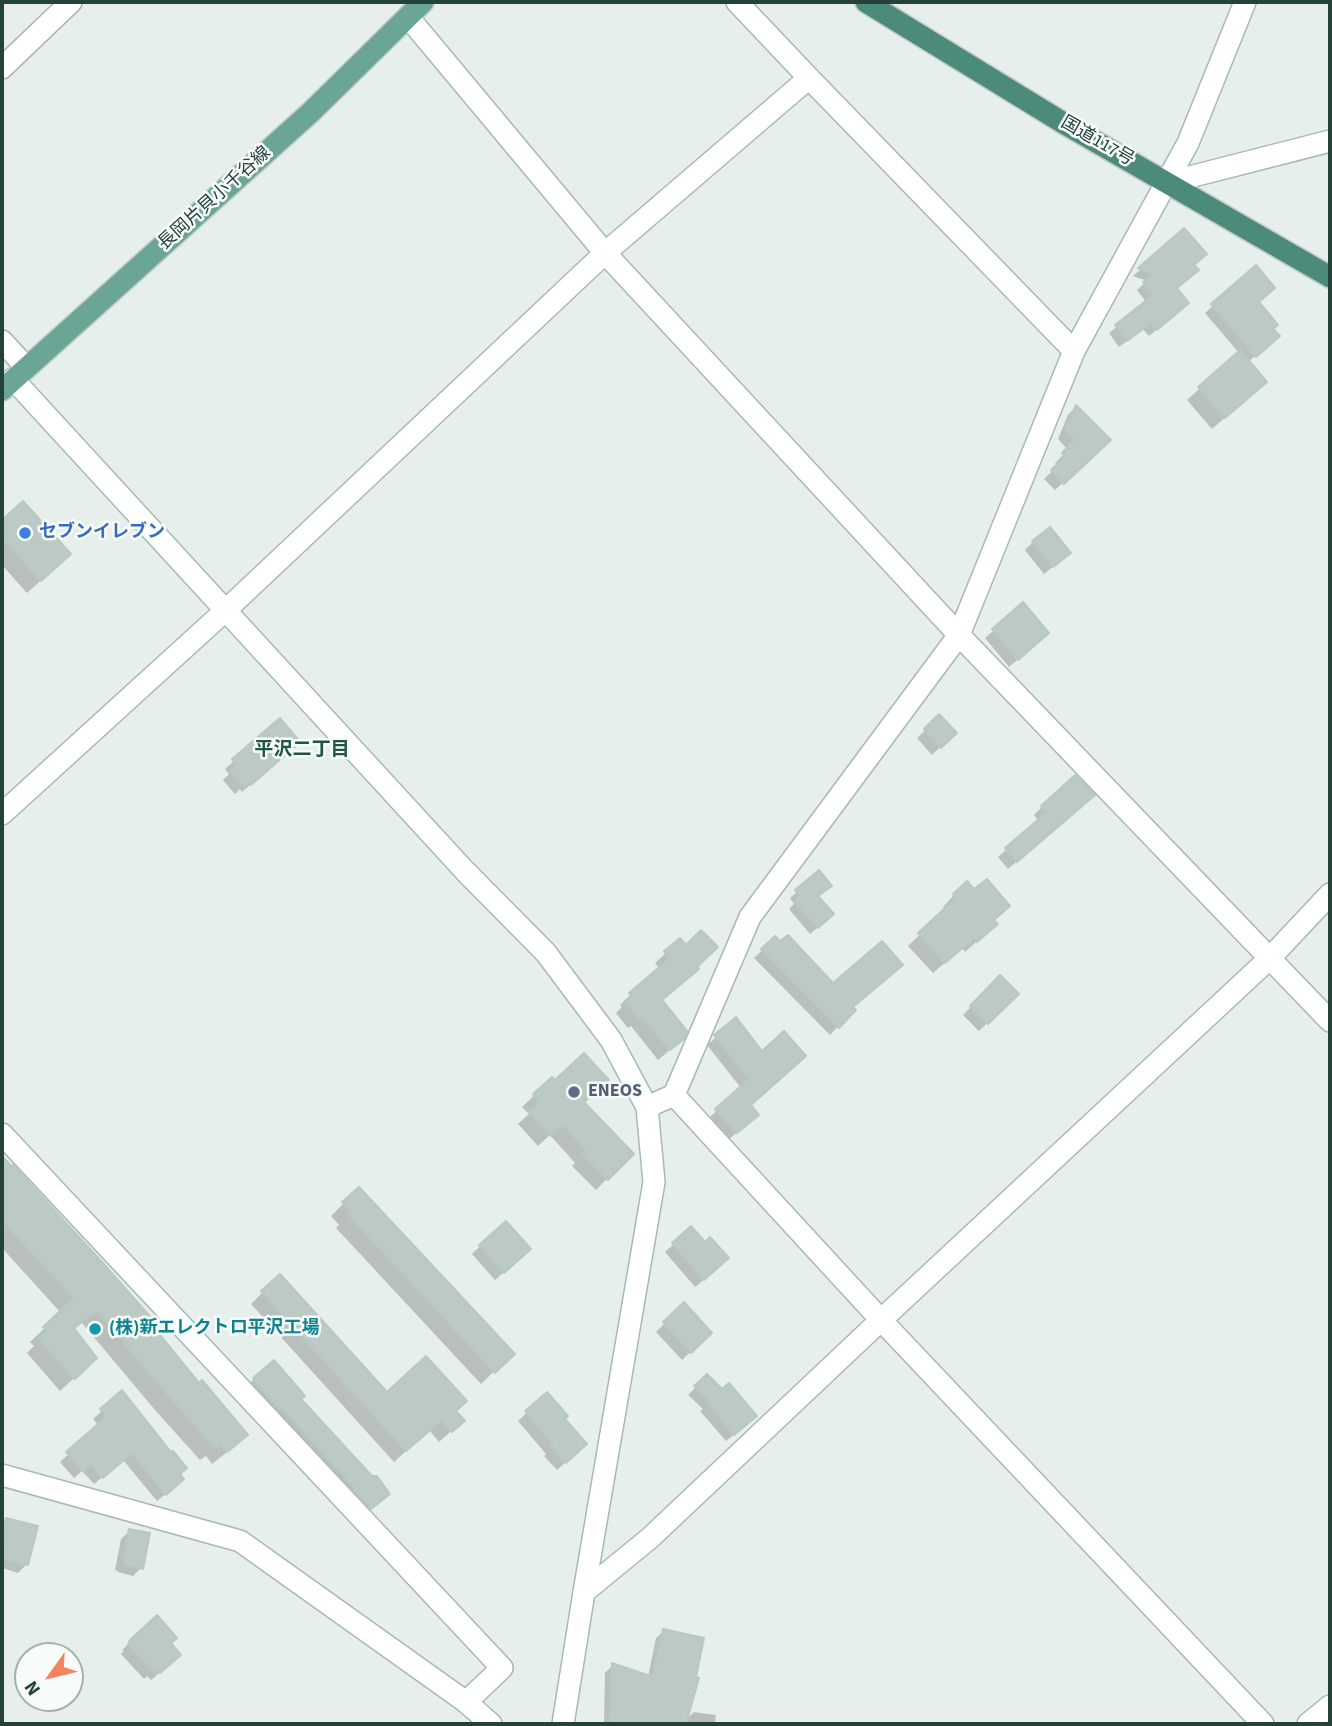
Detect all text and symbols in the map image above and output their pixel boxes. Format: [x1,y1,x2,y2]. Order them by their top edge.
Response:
street label: 国道117号 [1057,112,1137,172]
street label: 長岡片貝小千谷線 [154,143,276,255]
place label: セブンイレブン [39,522,165,544]
marker: セブンイレブン [17,525,33,541]
district label: 平沢二丁目 [255,740,349,762]
place label: ENEOS [588,1081,642,1103]
marker: ENEOS [566,1084,582,1100]
place label: (株)新エレクトロ平沢工場 [109,1318,319,1340]
marker: (株)新エレクトロ平沢工場 [87,1321,103,1337]
north arrow [14,1642,84,1712]
text: N [18,1675,48,1701]

